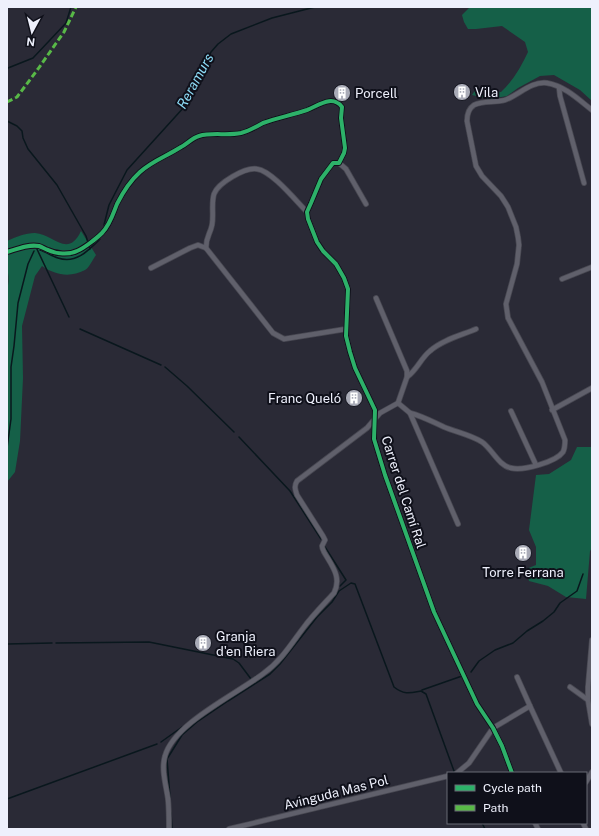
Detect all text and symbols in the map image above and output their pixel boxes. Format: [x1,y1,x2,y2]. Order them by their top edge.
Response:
north arrow [12,12,52,52]
text: N [26,35,36,48]
water label: Reramurs [173,50,217,111]
building icon: Vila [452,82,472,102]
building icon: Porcell [332,83,352,103]
place label: Vila [475,85,498,100]
place label: Porcell [355,86,398,101]
building icon: Franc Queló [344,388,364,408]
place label: Franc Queló [268,391,341,406]
street label: Carrer del Camí Ral [378,434,429,550]
building icon: Torre Ferrana [513,543,533,563]
place label: Torre Ferrana [482,565,564,580]
place label: Granja d'en Riera [216,629,275,659]
building icon: Granja d'en Riera [193,633,213,653]
street label: Avinguda Mas Pol [282,772,390,813]
legend [447,772,587,824]
text: Cycle path [483,781,542,795]
text: Path [483,801,509,815]

